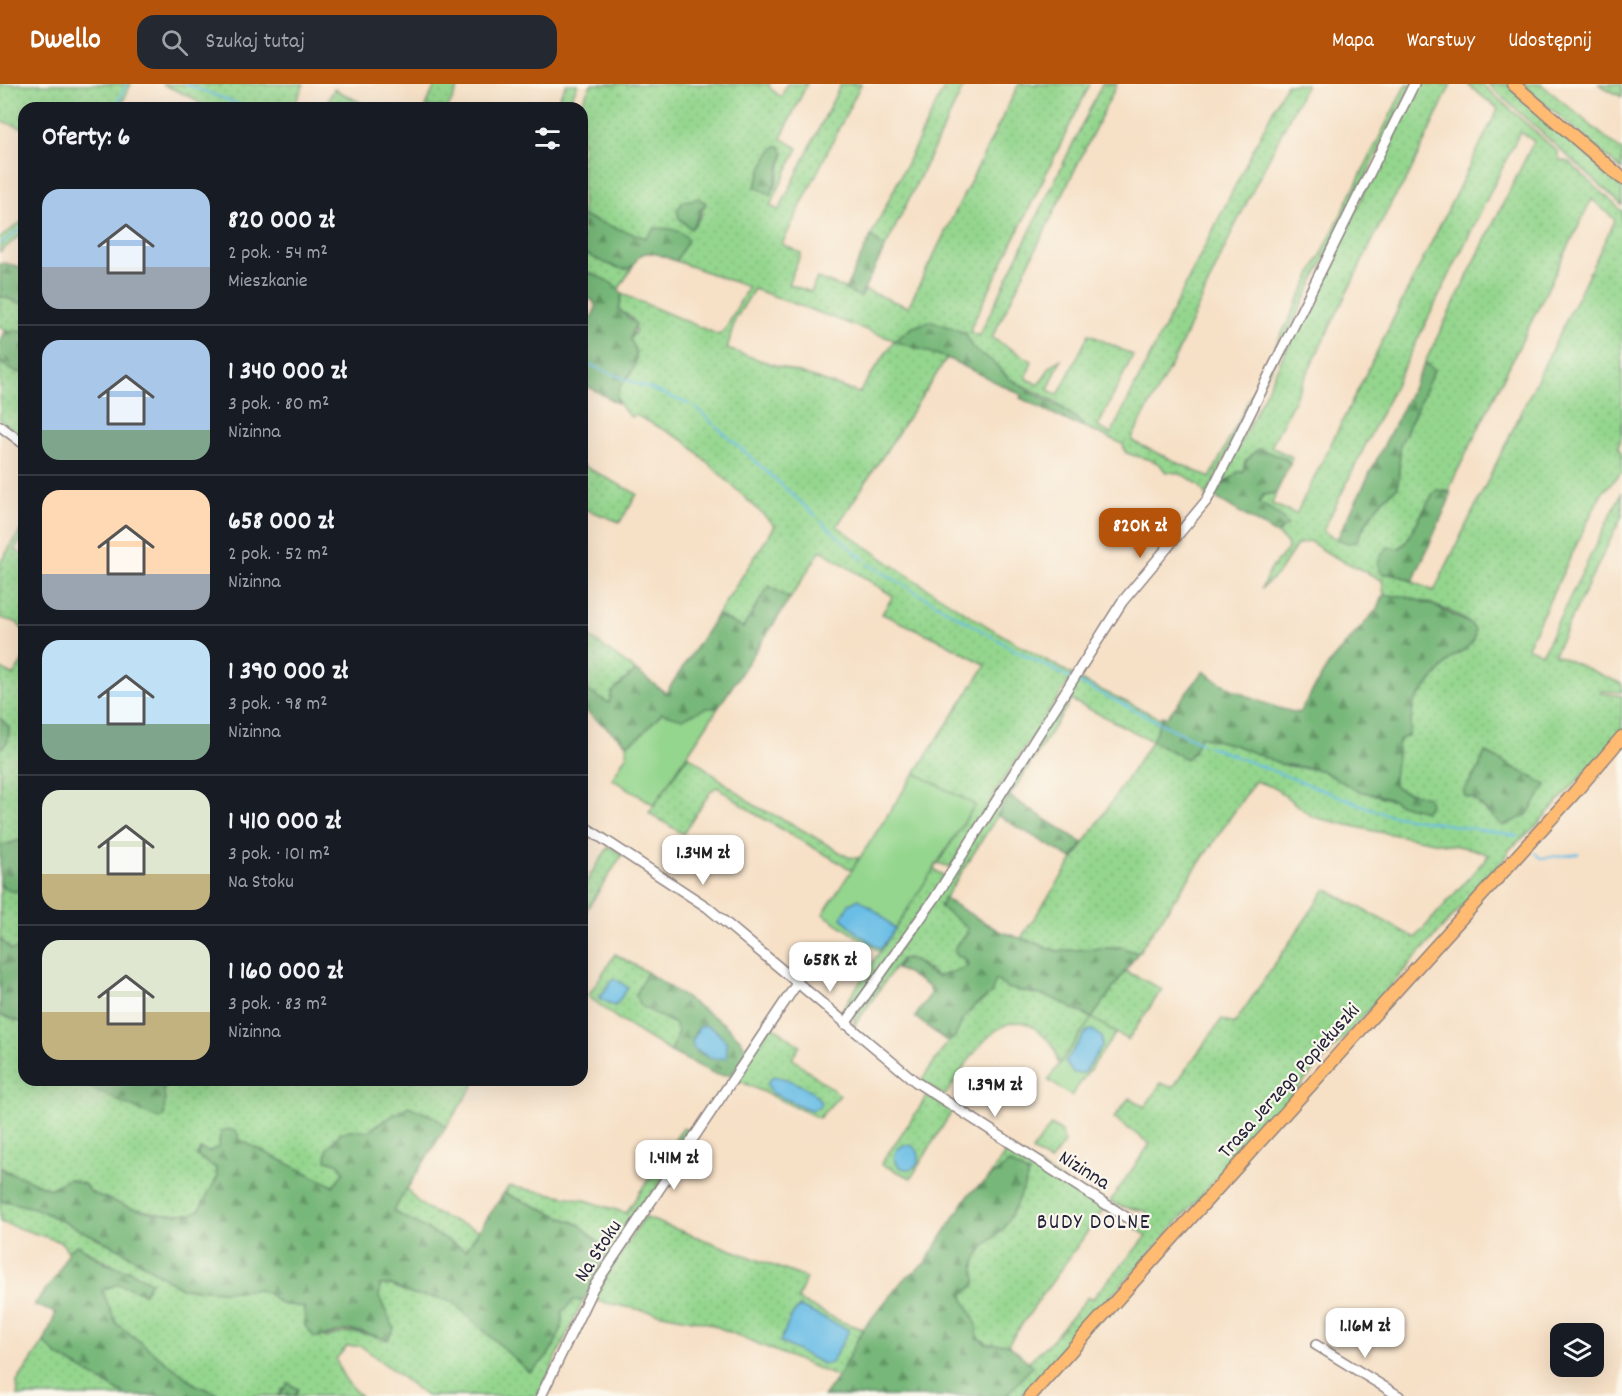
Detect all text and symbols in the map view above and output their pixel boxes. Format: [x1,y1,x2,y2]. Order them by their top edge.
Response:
search box [137,15,557,69]
text: Dwello [30,22,101,62]
icon: search [158,26,191,59]
text: Szukaj tutaj [206,27,305,58]
text: Mapa [1332,27,1374,57]
text: Warstwy [1407,27,1475,57]
text: Udostępnij [1508,27,1592,57]
text: Oferty: 6 [42,120,130,157]
icon: filters [531,122,564,155]
text: 820 000 zł [228,203,335,240]
icon: home [90,213,162,285]
text: 2 pok. · 54 m² [228,240,328,268]
text: Mieszkanie [228,268,307,296]
text: 1 340 000 zł [228,354,347,391]
icon: home [90,364,162,436]
text: 3 pok. · 80 m² [228,391,329,419]
text: Nizinna [228,419,281,447]
text: 658 000 zł [228,504,334,541]
pin: 820K zł [1085,508,1195,559]
text: 820K zł [1113,513,1167,541]
icon: home [90,514,162,586]
text: 2 pok. · 52 m² [228,541,328,569]
text: Nizinna [228,569,281,597]
text: 1 390 000 zł [228,654,348,691]
icon: home [90,664,162,736]
text: 3 pok. · 98 m² [228,691,328,719]
text: Nizinna [228,719,281,747]
text: 1 410 000 zł [228,804,341,841]
icon: home [90,814,162,886]
pin: 1.34M zł [641,835,765,886]
text: 1.34M zł [676,840,730,868]
text: 3 pok. · 101 m² [228,841,330,869]
text: Na Stoku [228,869,294,897]
pin: 658K zł [775,942,885,993]
text: 658K zł [803,947,857,975]
text: 1 160 000 zł [228,954,343,991]
icon: home [90,964,162,1036]
text: 3 pok. · 83 m² [228,991,327,1019]
street label: Trasa Jerzego Popiełuszki [1212,998,1368,1166]
text: Nizinna [228,1019,281,1047]
pin: 1.39M zł [933,1067,1057,1118]
text: 1.39M zł [968,1072,1022,1100]
pin: 1.41M zł [612,1140,736,1191]
street label: Nizinna [1052,1144,1116,1200]
text: 1.41M zł [649,1145,699,1173]
district label: BUDY DOLNE [1037,1208,1151,1239]
street label: Na Stoku [568,1215,631,1289]
pin: 1.16M zł [1303,1308,1427,1359]
text: 1.16M zł [1340,1313,1390,1341]
map controls [1550,1323,1604,1377]
button: layers [1550,1323,1604,1377]

